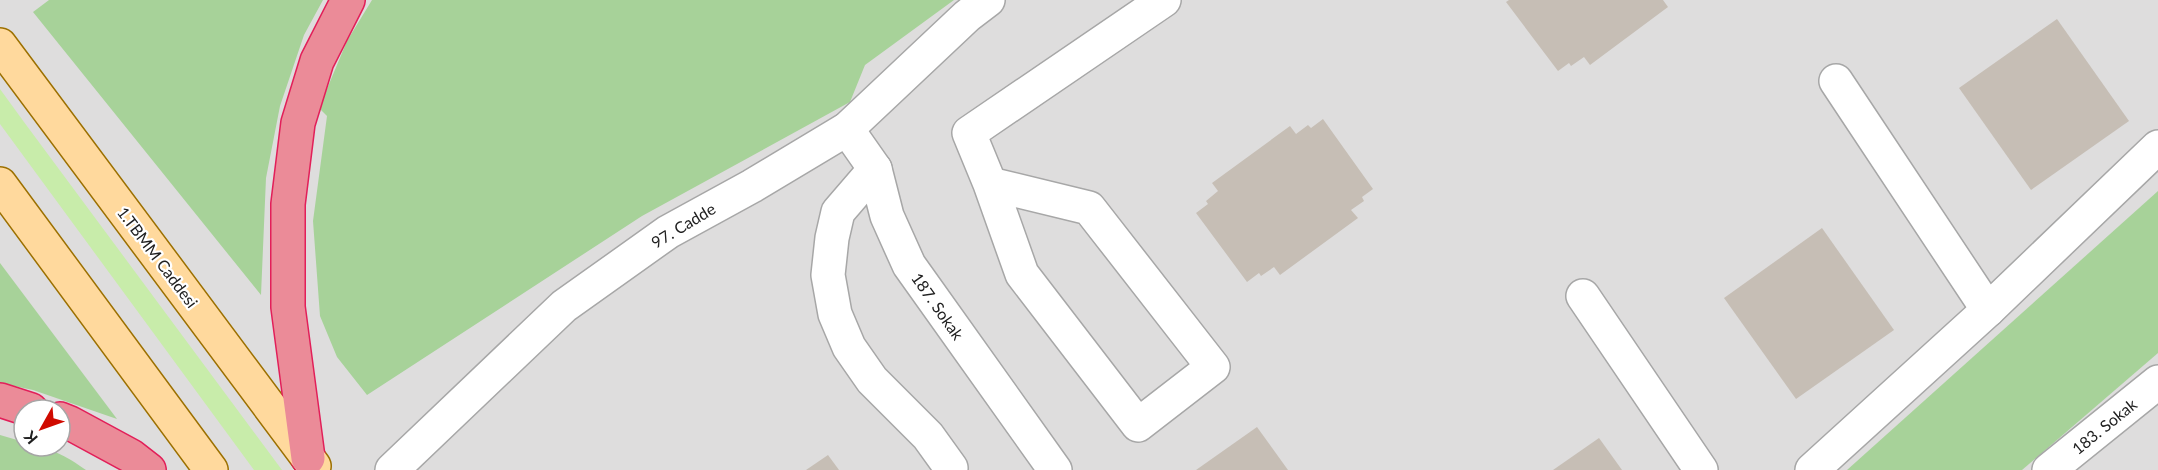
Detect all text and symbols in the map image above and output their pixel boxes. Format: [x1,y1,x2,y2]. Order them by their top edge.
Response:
street label: 97. Cadde [647,198,719,252]
street label: 1.TBMM Caddesi [114,203,202,311]
street label: 187. Sokak [908,269,969,344]
street label: 183. Sokak [2068,394,2141,458]
north arrow [12,398,72,458]
text: K [19,427,41,448]

